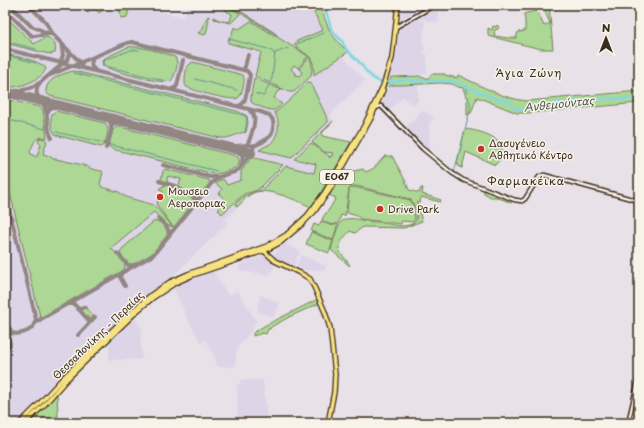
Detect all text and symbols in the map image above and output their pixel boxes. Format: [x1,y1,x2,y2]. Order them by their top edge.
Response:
north arrow [586,18,626,58]
text: N [602,19,611,36]
district label: Άγια Ζώνη [496,64,562,81]
water label: Ανθεμούντας [523,91,596,116]
place label: Δασυγένειο Αθλητικό Κέντρο [489,135,573,163]
marker: Δασυγένειο Αθλητικό Κέντρο [476,144,486,154]
road number: ΕΟ67 [320,170,354,184]
district label: Φαρμακέικα [487,172,565,189]
place label: Μουσειο Αεροποριας [168,183,226,210]
marker: Μουσειο Αεροποριας [155,192,165,202]
place label: Drive Park [388,201,439,216]
marker: Drive Park [375,204,385,214]
street label: Θεσσαλονίκης - Περαίας [49,287,147,382]

